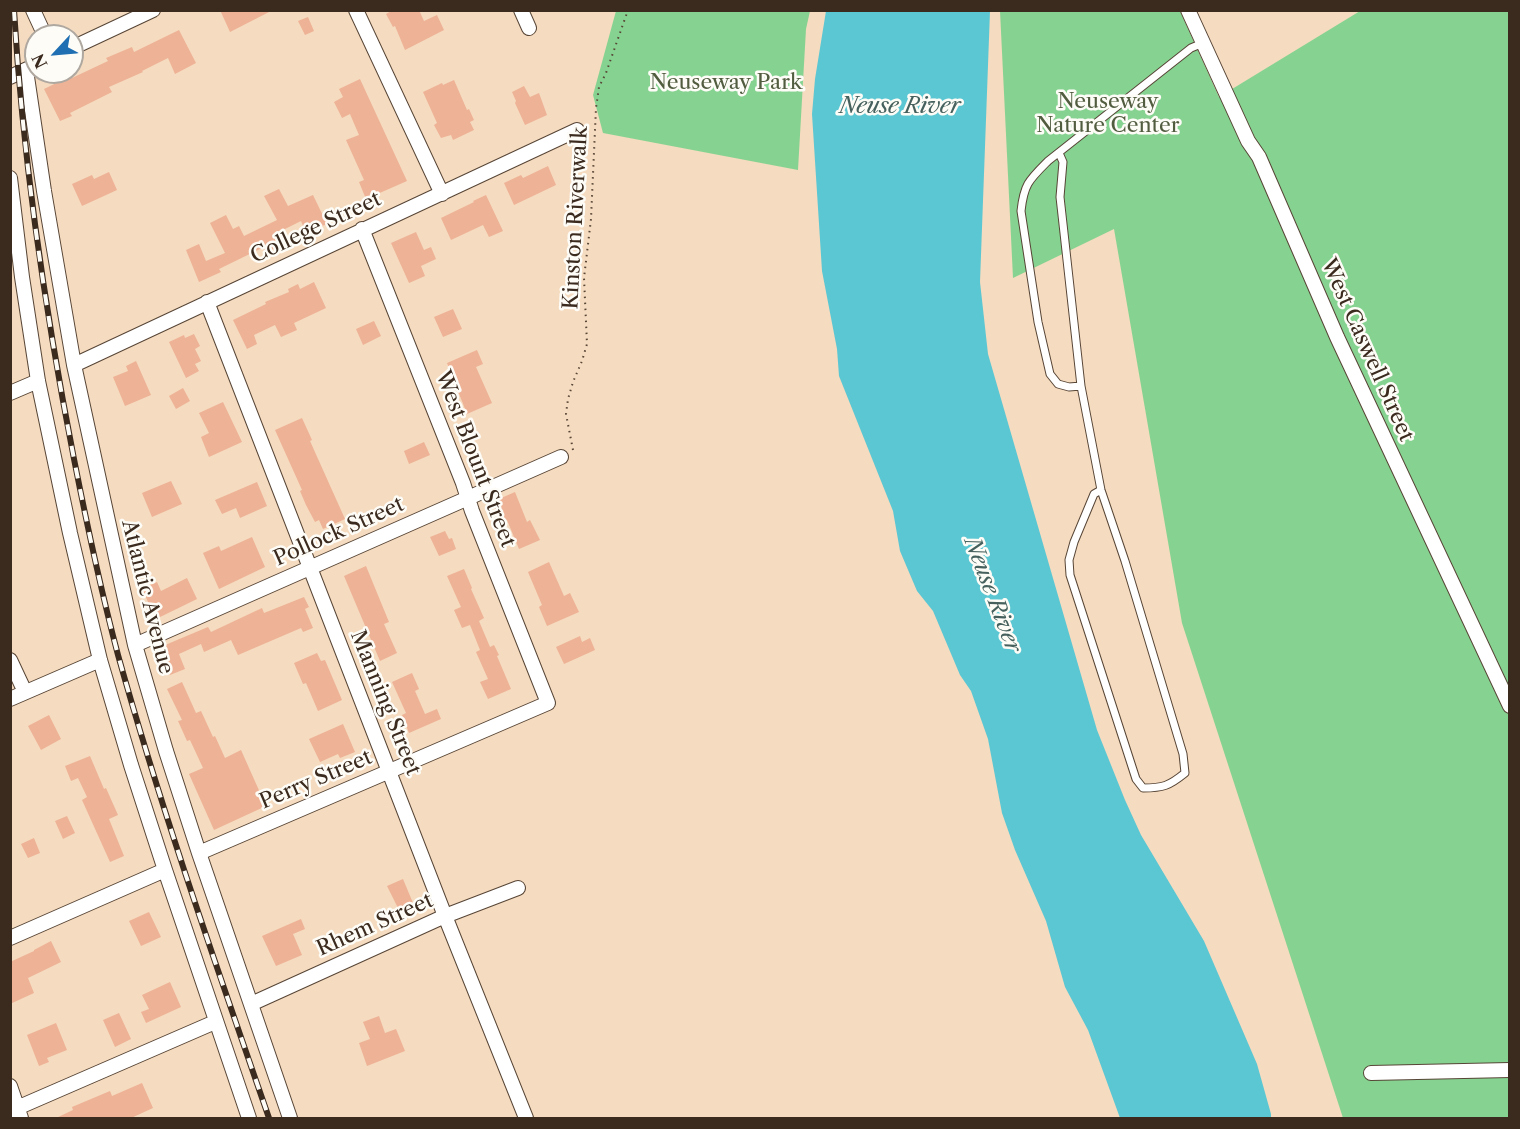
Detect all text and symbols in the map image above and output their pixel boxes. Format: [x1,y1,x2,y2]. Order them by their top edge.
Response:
north arrow [24,24,84,84]
text: N [28,50,52,72]
park label: Neuseway Park [650,70,802,96]
park label: Neuseway Nature Center [1036,89,1180,139]
water label: Neuse River [839,94,961,120]
street label: Kinston Riverwalk [559,126,593,310]
street label: College Street [247,187,385,269]
street label: West Caswell Street [1315,255,1419,445]
street label: West Blount Street [430,367,520,551]
street label: Pollock Street [270,492,408,572]
street label: Atlantic Avenue [116,517,178,677]
water label: Neuse River [958,533,1026,657]
street label: Manning Street [344,627,426,779]
street label: Perry Street [256,745,376,815]
street label: Rhem Street [313,888,437,962]

